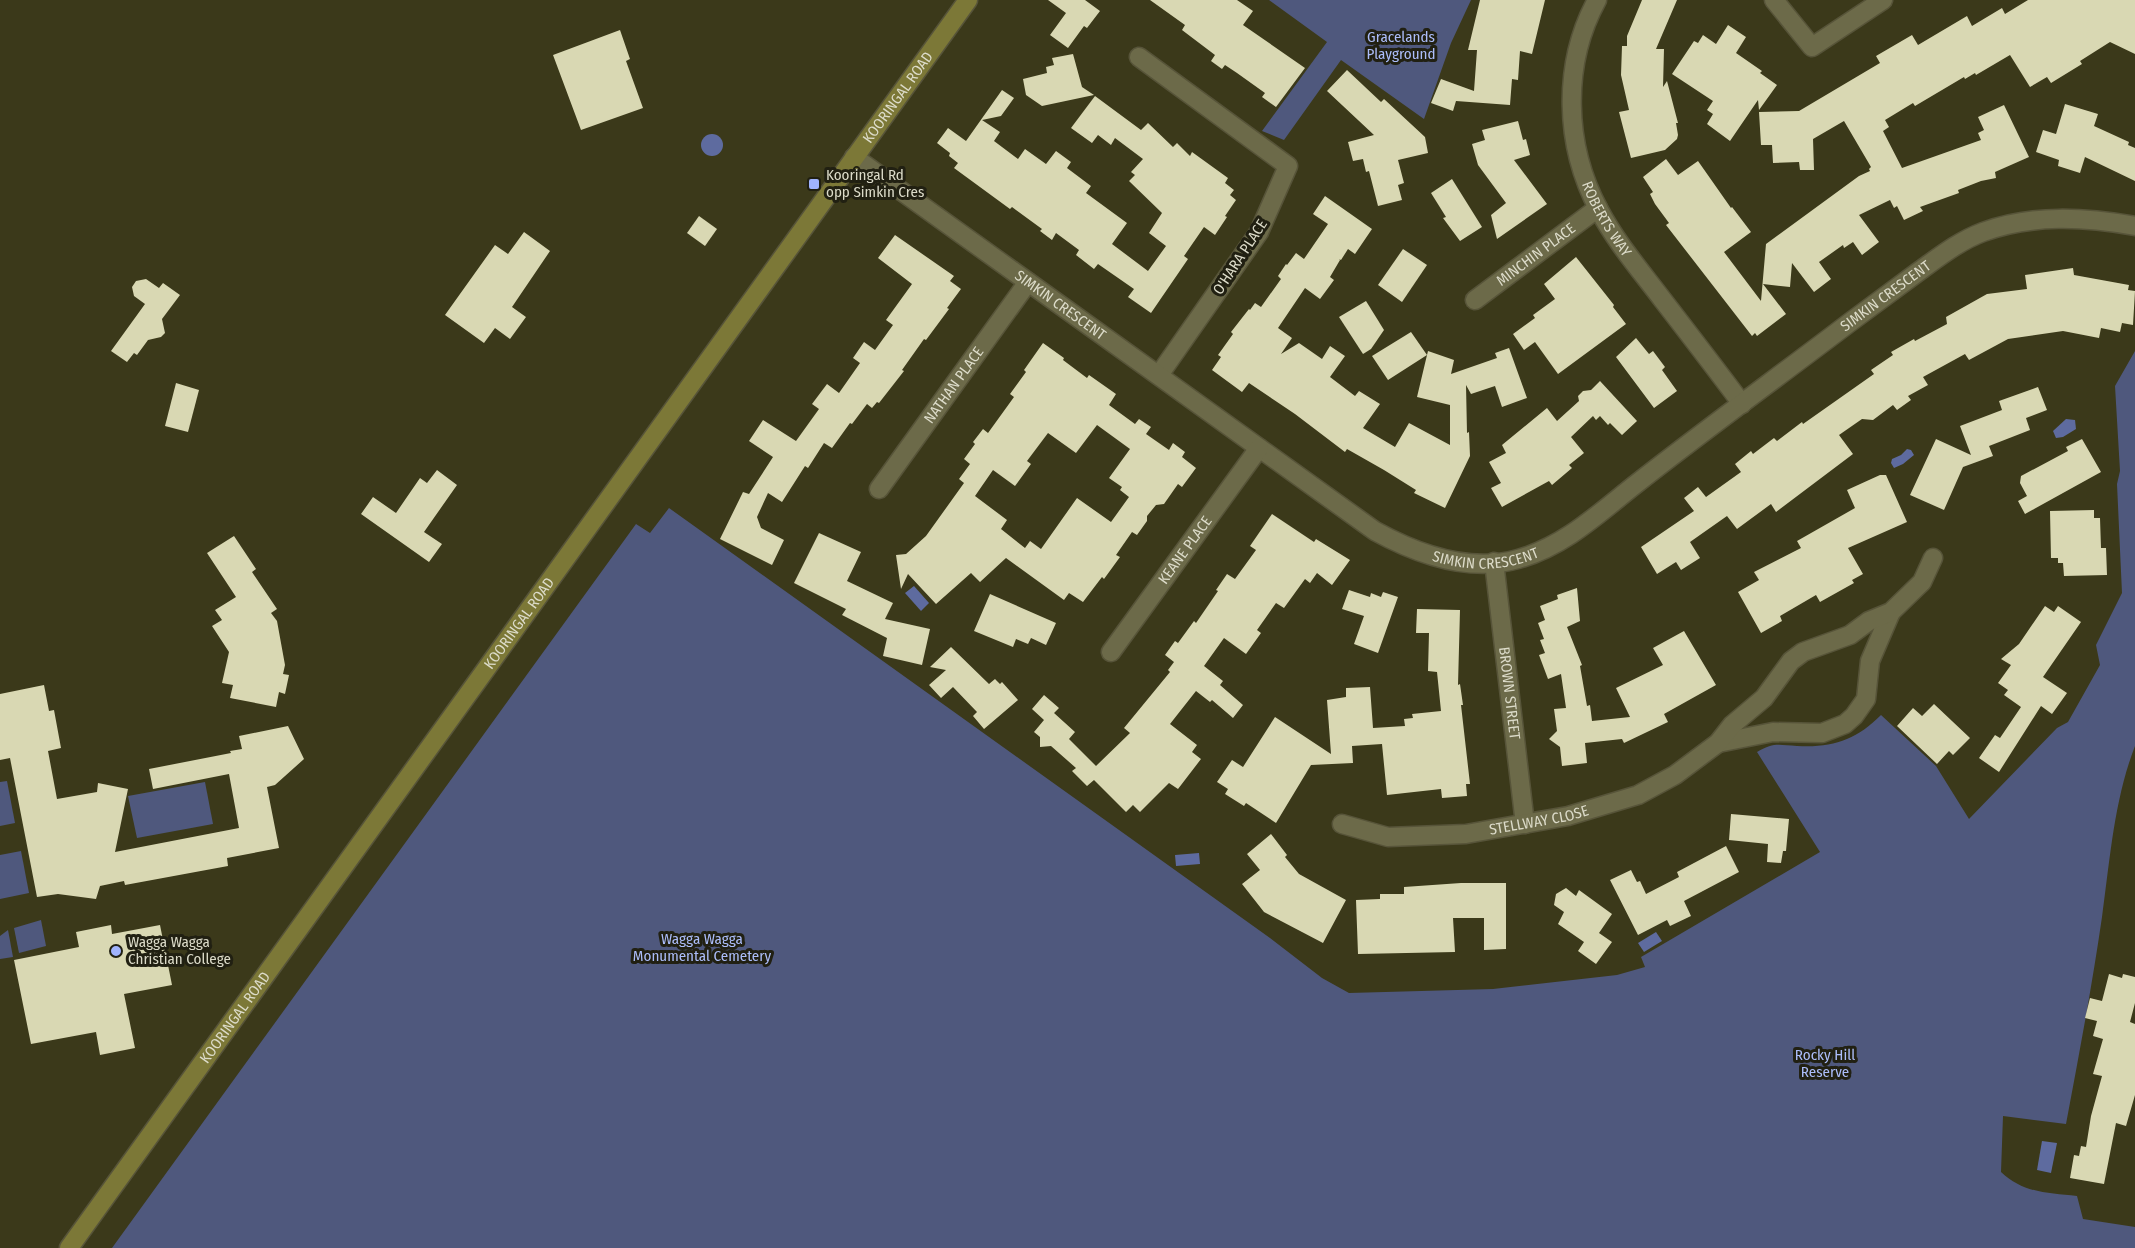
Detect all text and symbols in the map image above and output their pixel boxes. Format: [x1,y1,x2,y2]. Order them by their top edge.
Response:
park label: Gracelands Playground [1367,28,1435,63]
street label: KOORINGAL ROAD [859,48,937,147]
place label: Kooringal Rd opp Simkin Cres [826,166,924,201]
marker: Kooringal Rd opp Simkin Cres [807,177,821,191]
street label: ROBERTS WAY [1578,179,1636,261]
street label: O'HARA PLACE [1209,216,1271,298]
street label: MINCHIN PLACE [1493,219,1579,290]
street label: SIMKIN CRESCENT [1837,257,1934,335]
street label: SIMKIN CRESCENT [1011,266,1109,344]
street label: NATHAN PLACE [920,343,987,427]
street label: KEANE PLACE [1154,513,1216,587]
street label: SIMKIN CRESCENT [1430,544,1541,573]
street label: KOORINGAL ROAD [480,574,558,672]
street label: BROWN STREET [1495,646,1524,740]
street label: STELLWAY CLOSE [1488,801,1591,839]
park label: Wagga Wagga Monumental Cemetery [633,930,771,965]
place label: Wagga Wagga Christian College [128,933,231,968]
marker: Wagga Wagga Christian College [109,944,123,958]
street label: KOORINGAL ROAD [196,968,274,1067]
park label: Rocky Hill Reserve [1795,1046,1855,1081]

